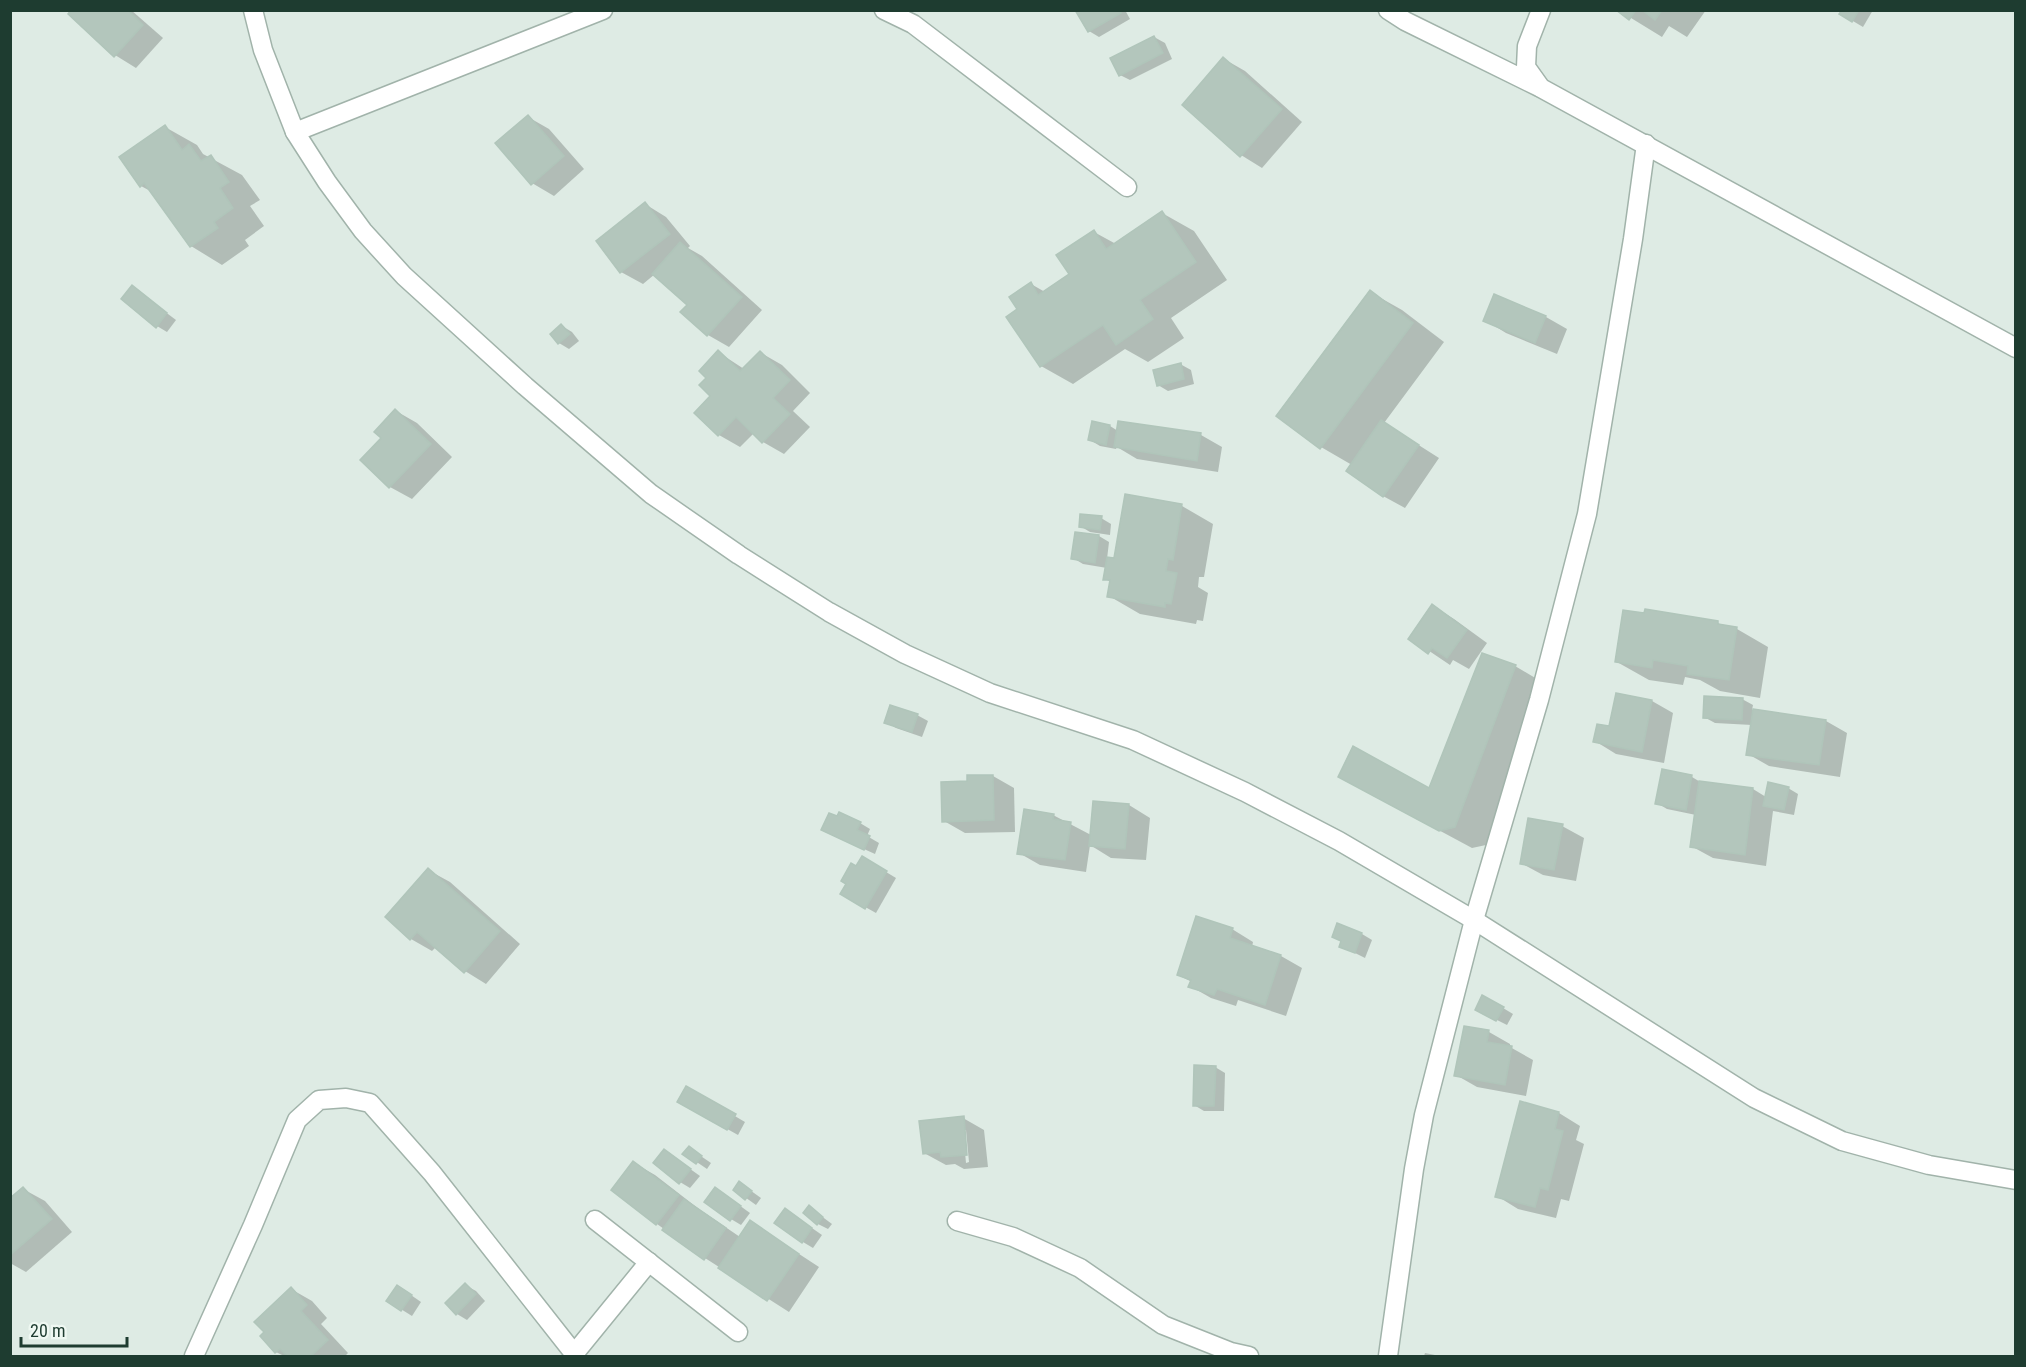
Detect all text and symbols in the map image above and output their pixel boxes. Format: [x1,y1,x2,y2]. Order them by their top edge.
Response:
scale bar [21,1310,128,1348]
text: 20 m [30,1320,65,1341]

